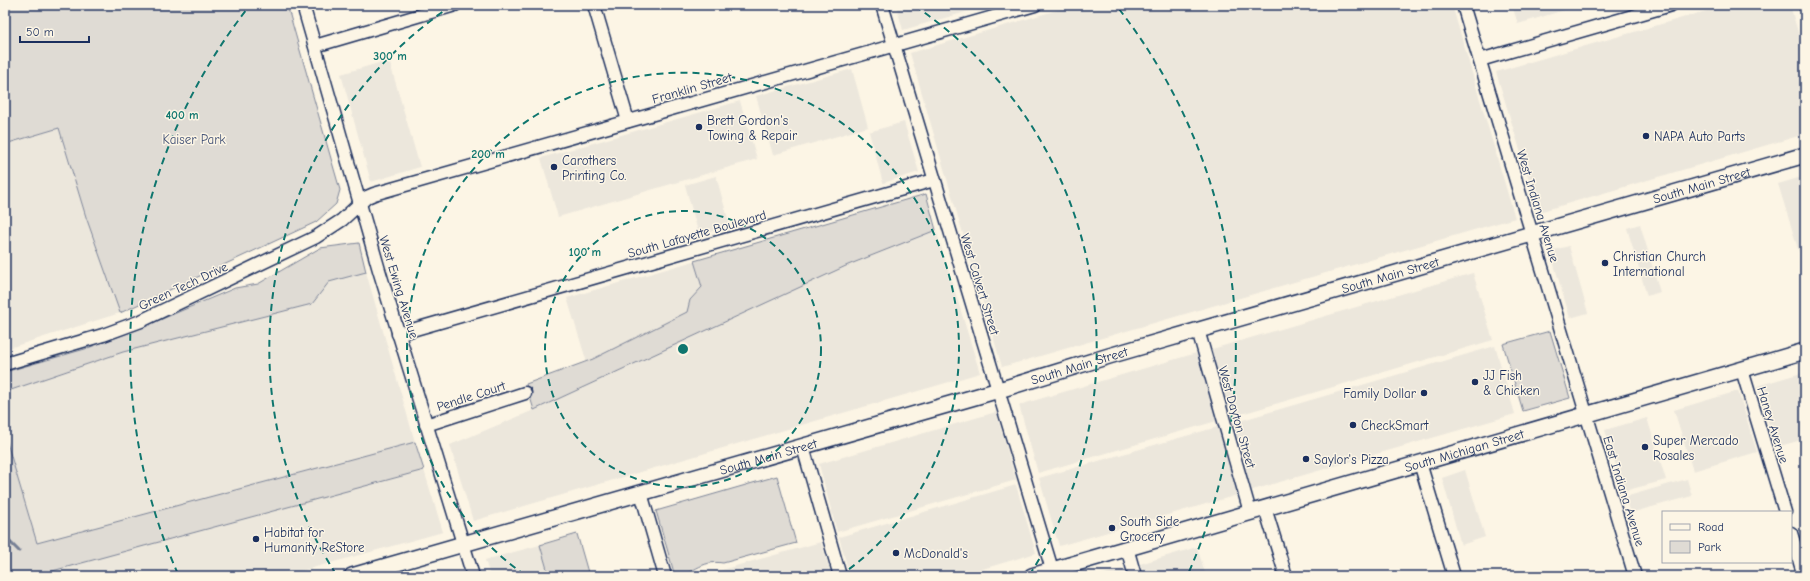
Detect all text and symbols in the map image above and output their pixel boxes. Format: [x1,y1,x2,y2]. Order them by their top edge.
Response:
scale bar [20,18,89,44]
text: 50 m [26,25,54,39]
text: 300 m [373,49,407,63]
street label: Franklin Street [650,69,735,107]
text: 400 m [165,108,199,122]
place label: Brett Gordon's Towing & Repair [707,113,798,143]
marker: Brett Gordon's Towing & Repair [694,122,704,132]
place label: NAPA Auto Parts [1654,129,1745,144]
marker: NAPA Auto Parts [1641,131,1651,141]
park label: Kaiser Park [162,132,226,147]
text: 200 m [471,147,505,161]
street label: West Indiana Avenue [1514,148,1562,265]
place label: Carothers Printing Co. [562,153,626,183]
marker: Carothers Printing Co. [549,162,559,172]
street label: South Main Street [1651,163,1753,206]
street label: South Lafayette Boulevard [626,207,768,261]
street label: West Calvert Street [957,231,1003,338]
street label: West Ewing Avenue [376,234,422,341]
text: 100 m [569,245,601,259]
place label: Christian Church International [1613,249,1706,279]
street label: South Main Street [1340,253,1442,296]
marker: Christian Church International [1600,258,1610,268]
street label: Green Tech Drive [136,259,230,313]
centre of rings [676,342,690,356]
street label: South Main Street [1029,343,1130,387]
street label: West Dayton Street [1215,364,1259,471]
place label: JJ Fish & Chicken [1483,368,1540,398]
street label: Pendle Court [435,377,508,414]
marker: JJ Fish & Chicken [1470,377,1480,387]
street label: Haney Avenue [1754,385,1792,466]
place label: Family Dollar [1343,386,1417,401]
marker: Family Dollar [1419,388,1429,398]
place label: CheckSmart [1361,418,1430,433]
marker: CheckSmart [1348,420,1358,430]
street label: South Michigan Street [1403,425,1527,475]
place label: Super Mercado Rosales [1653,433,1739,463]
street label: East Indiana Avenue [1600,434,1648,548]
street label: South Main Street [718,435,820,477]
marker: Super Mercado Rosales [1640,442,1650,452]
place label: Saylor's Pizza [1314,452,1389,467]
marker: Saylor's Pizza [1301,454,1311,464]
legend [1662,511,1792,563]
place label: South Side Grocery [1120,514,1180,544]
text: Road [1698,520,1724,534]
marker: South Side Grocery [1107,523,1117,533]
place label: Habitat for Humanity ReStore [264,525,365,555]
marker: Habitat for Humanity ReStore [251,534,261,544]
text: Park [1698,540,1721,554]
place label: McDonald's [904,546,968,561]
marker: McDonald's [891,548,901,558]

